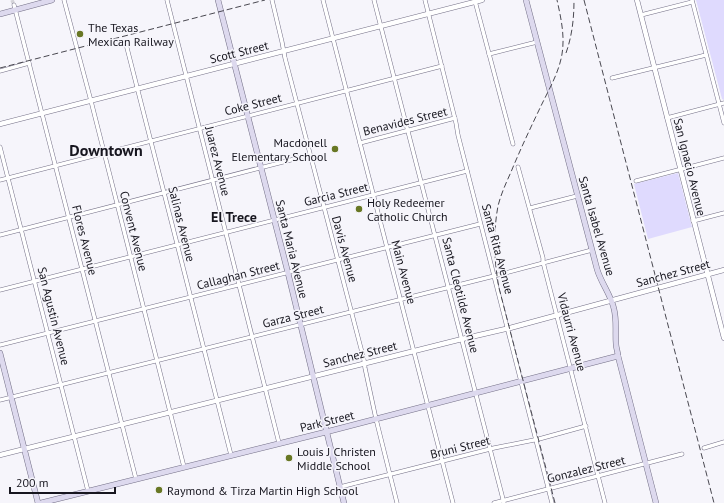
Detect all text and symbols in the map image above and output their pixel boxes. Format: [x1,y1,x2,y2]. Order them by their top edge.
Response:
place label: The Texas Mexican Railway [88,20,174,49]
marker: The Texas Mexican Railway [75,29,85,39]
street label: Scott Street [208,37,270,67]
street label: Coke Street [223,90,283,118]
street label: Benavides Street [361,103,449,139]
street label: San Ignacio Avenue [671,117,709,217]
street label: Juarez Avenue [202,124,234,197]
place label: Macdonell Elementary School [231,135,327,164]
district label: Downtown [69,140,143,160]
marker: Macdonell Elementary School [330,144,340,154]
street label: Santa Isabel Avenue [576,174,618,278]
street label: Garcia Street [302,179,370,209]
street label: Salinas Avenue [165,185,199,263]
street label: Convent Avenue [117,189,151,273]
place label: Holy Redeemer Catholic Church [367,195,448,224]
street label: Santa Maria Avenue [272,198,312,300]
street label: Santa Rita Avenue [479,202,517,296]
street label: Flores Avenue [69,203,101,277]
marker: Holy Redeemer Catholic Church [354,204,364,214]
district label: El Trece [211,208,257,226]
street label: Davis Avenue [329,214,361,284]
street label: Santa Cleotilde Avenue [439,236,483,354]
street label: Main Avenue [388,238,420,306]
street label: Sanchez Street [635,256,711,290]
street label: Callaghan Street [195,257,281,293]
street label: San Agustin Avenue [35,265,73,367]
street label: Vidaurri Avenue [554,290,590,373]
street label: Garza Street [261,301,325,331]
street label: Sanchez Street [321,338,399,370]
street label: Park Street [298,407,356,435]
street label: Bruni Street [428,432,492,462]
place label: Louis J Christen Middle School [297,444,376,473]
street label: Gonzalez Street [545,452,627,486]
marker: Louis J Christen Middle School [284,453,294,463]
scale bar [10,469,115,495]
text: 200 m [16,475,49,490]
place label: Raymond & Tirza Martin High School [167,483,359,498]
marker: Raymond & Tirza Martin High School [154,485,164,495]

